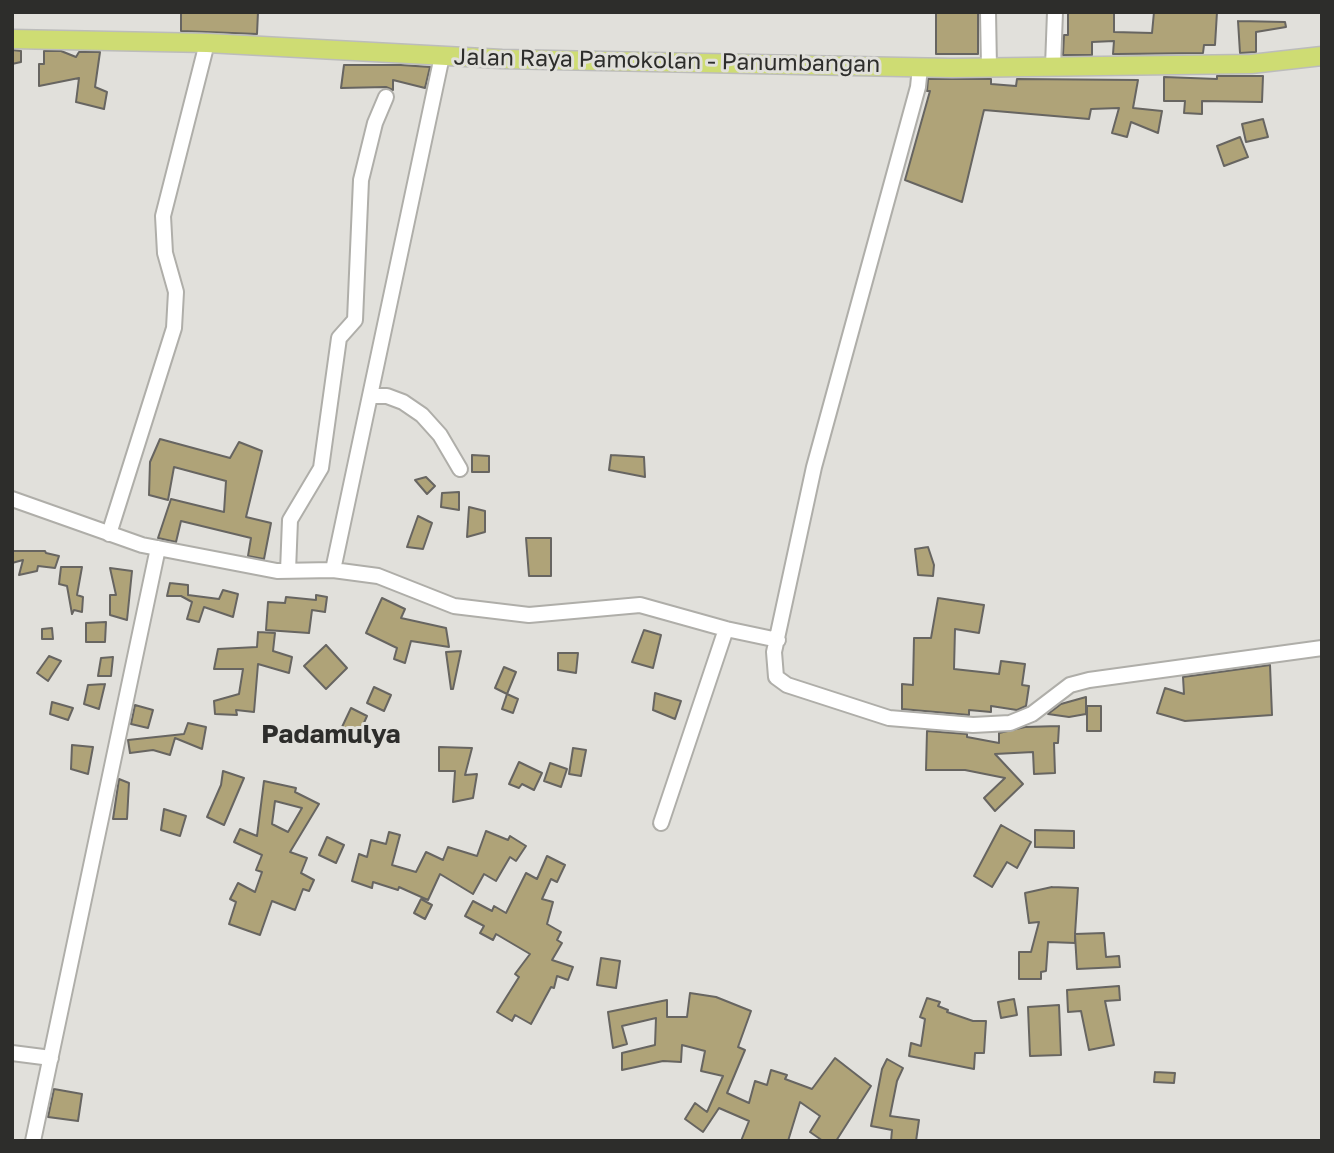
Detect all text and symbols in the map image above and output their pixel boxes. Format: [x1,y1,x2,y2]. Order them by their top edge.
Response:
street label: Jalan Raya Pamokolan - Panumbangan [453,43,881,79]
district label: Padamulya [261,719,401,751]

